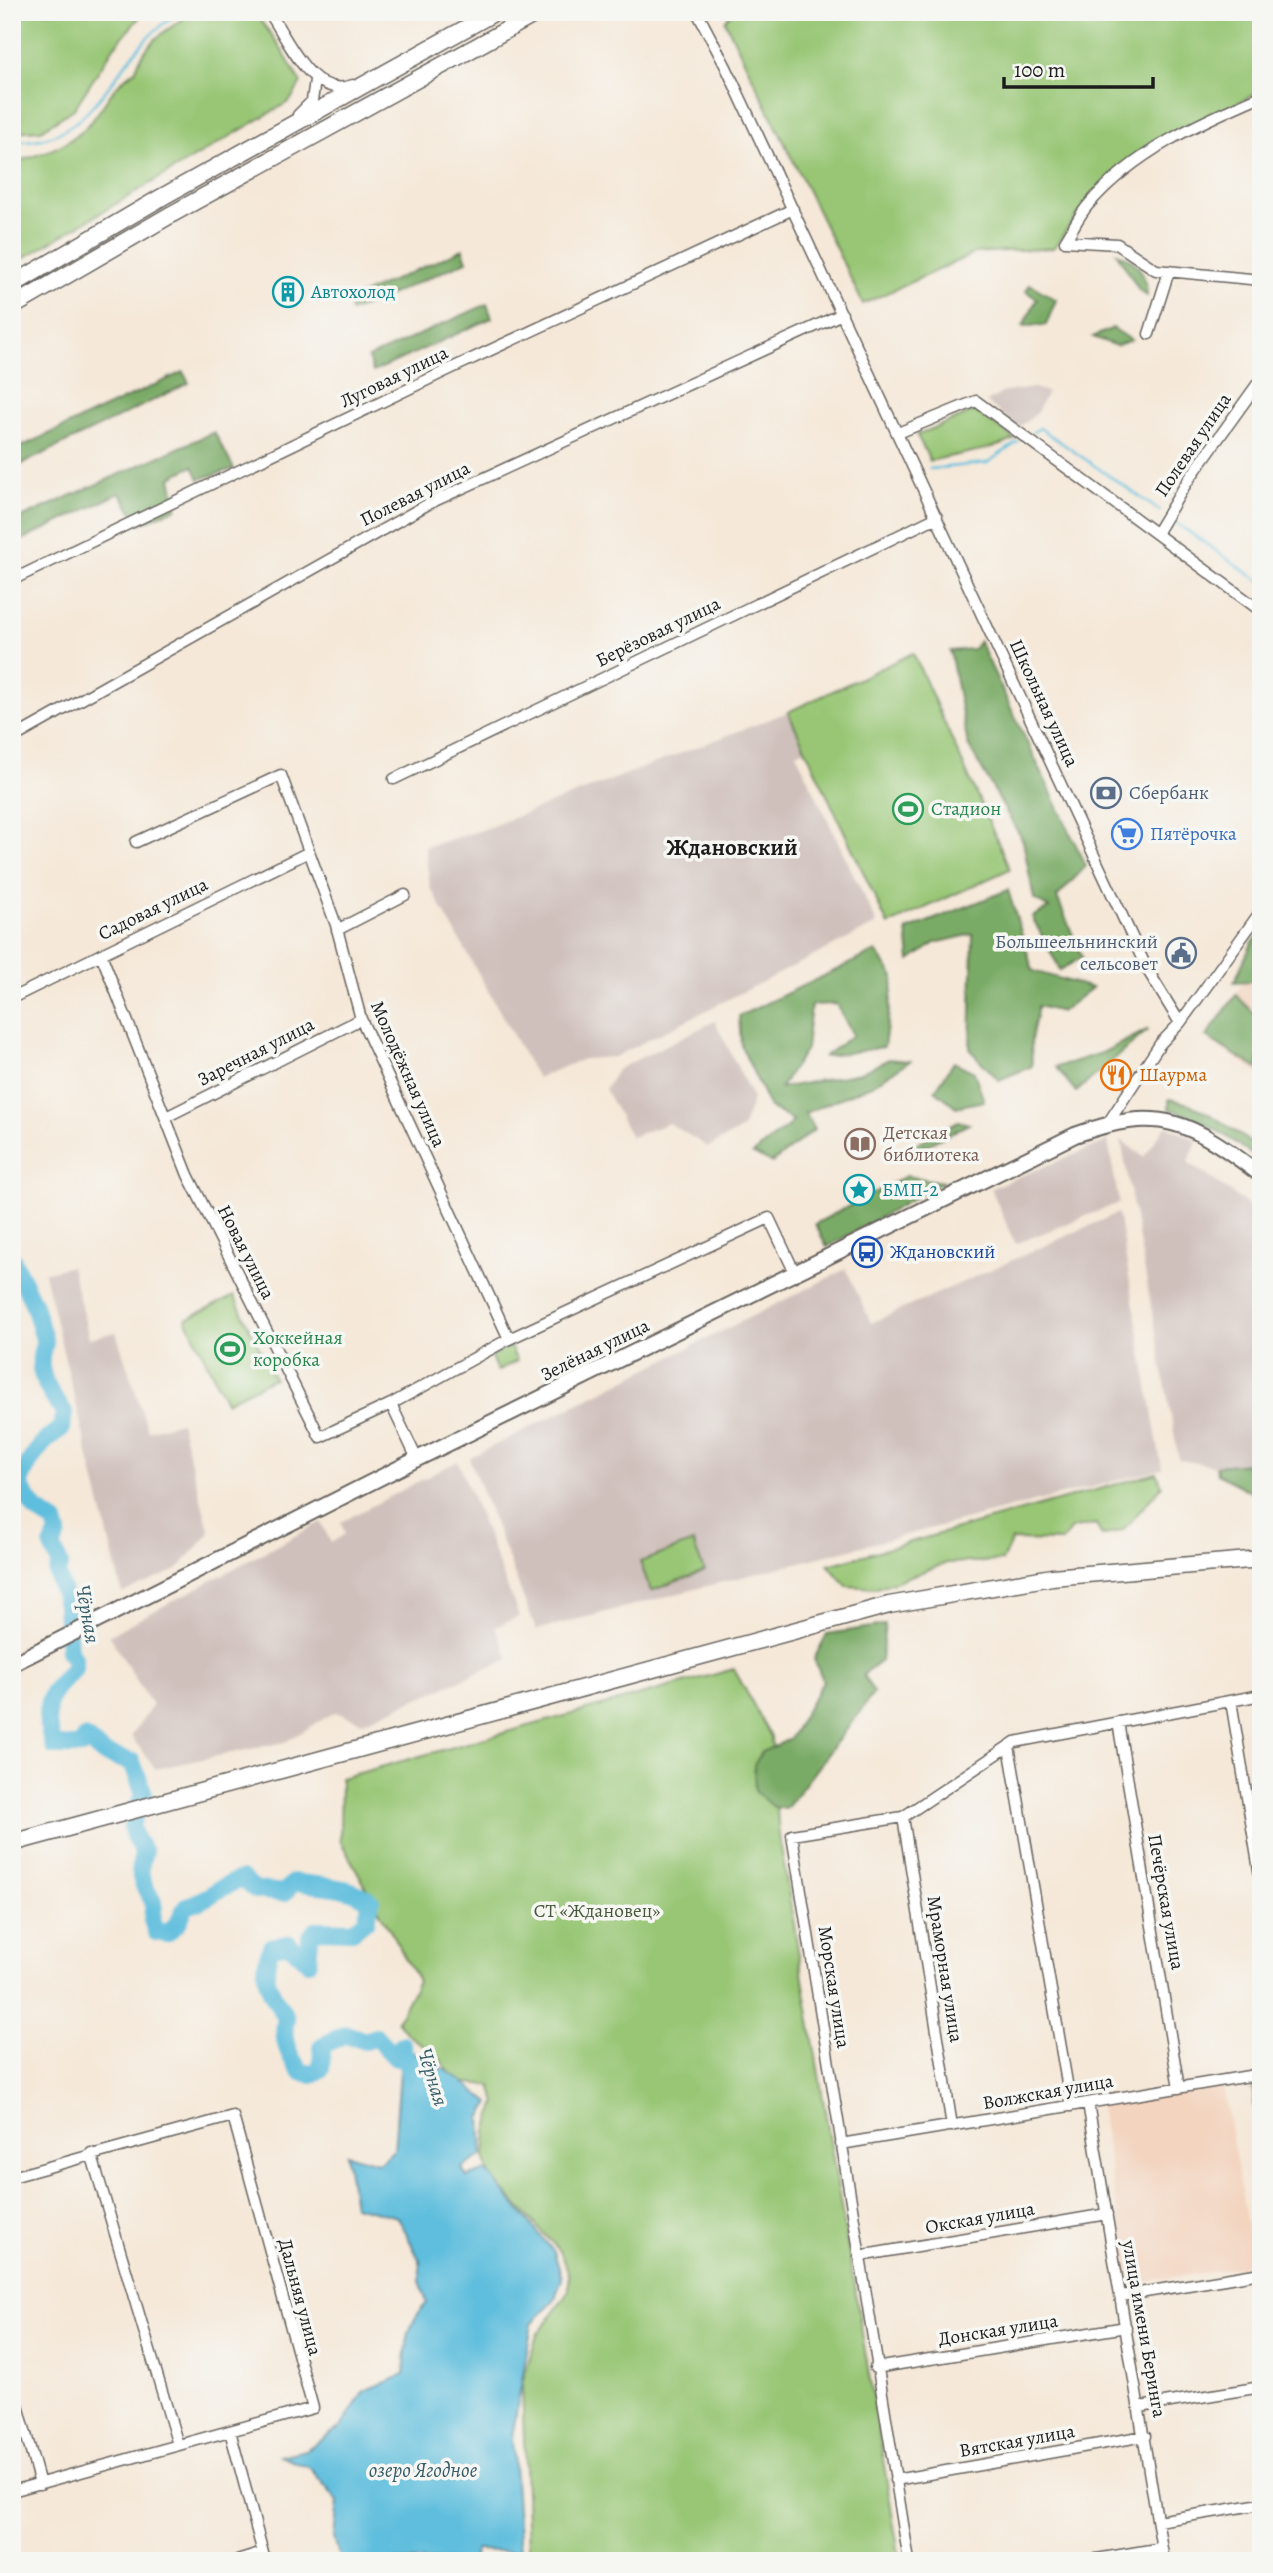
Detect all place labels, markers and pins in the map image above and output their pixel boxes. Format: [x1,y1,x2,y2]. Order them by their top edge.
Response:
building icon: Автохолод [271,275,305,309]
place label: Автохолод [310,279,395,305]
bank icon: Сбербанк [1089,776,1123,810]
place label: Сбербанк [1129,780,1209,806]
sports icon: Стадион [891,792,925,826]
place label: Стадион [931,796,1001,822]
supermarket icon: Пятёрочка [1110,817,1144,851]
place label: Пятёрочка [1150,821,1237,847]
place label: Большеельнинский сельсовет [995,929,1159,977]
public building icon: Большеельнинский сельсовет [1164,936,1198,970]
restaurant icon: Шаурма [1099,1058,1133,1092]
place label: Шаурма [1139,1062,1208,1088]
place label: Детская библиотека [883,1120,980,1168]
library icon: Детская библиотека [843,1127,877,1161]
place icon: БМП-2 [842,1173,876,1207]
place label: БМП-2 [882,1177,939,1203]
bus stop icon: Ждановский [850,1235,884,1269]
place label: Ждановский [890,1239,996,1265]
place label: Хоккейная коробка [253,1325,343,1373]
sports icon: Хоккейная коробка [213,1332,247,1366]

